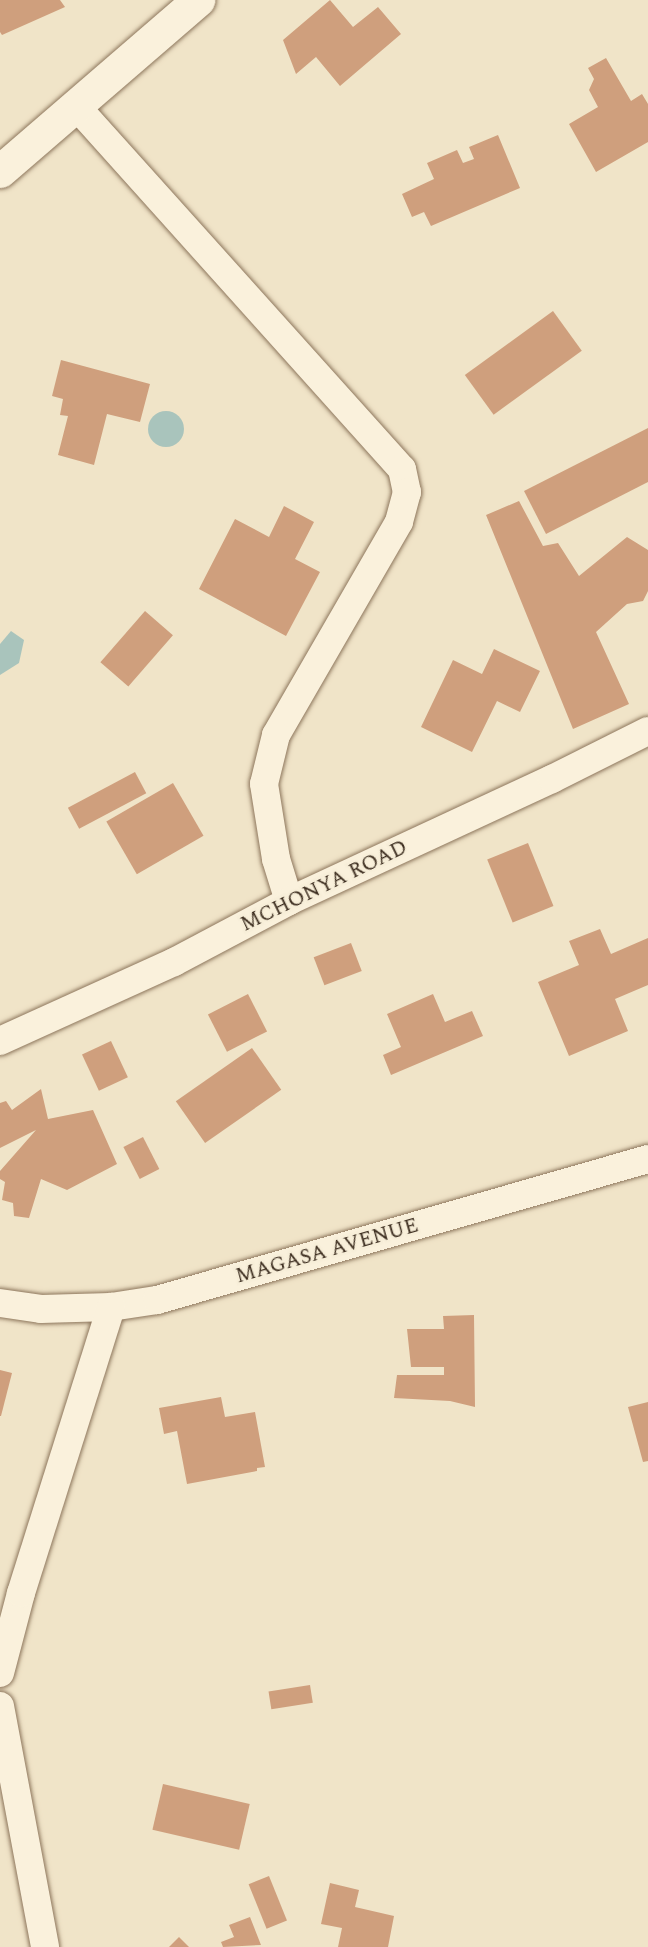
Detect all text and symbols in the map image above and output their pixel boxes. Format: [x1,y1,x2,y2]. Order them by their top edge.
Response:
street label: MCHONYA ROAD [236,835,412,937]
street label: MAGASA AVENUE [233,1213,421,1289]

